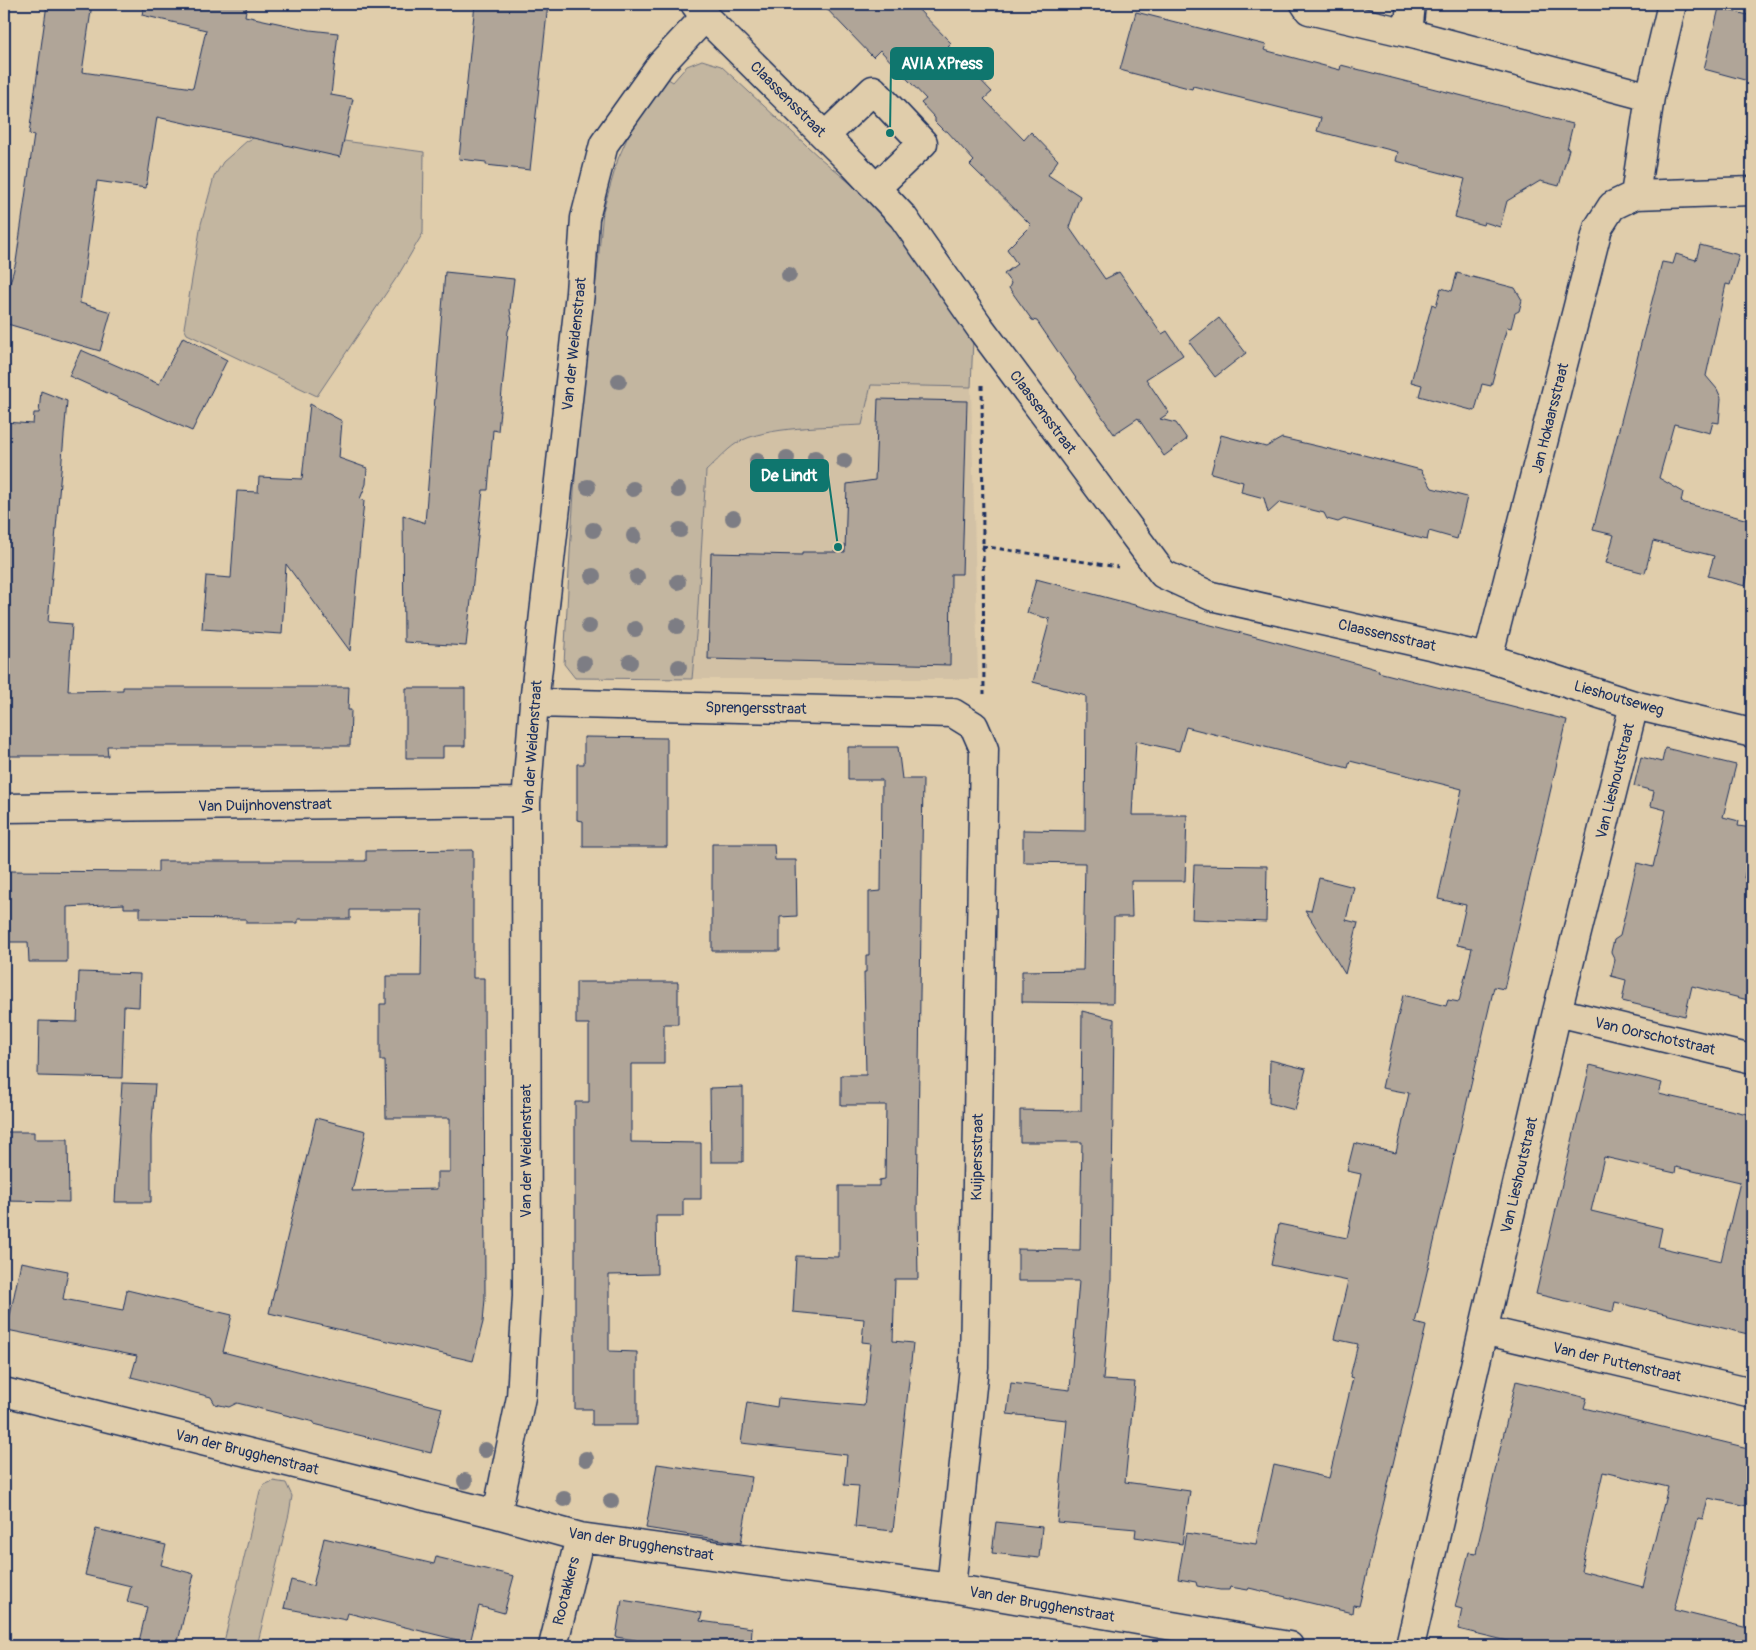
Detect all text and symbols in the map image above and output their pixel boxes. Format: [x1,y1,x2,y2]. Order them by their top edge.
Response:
callout: AVIA XPress [891,48,993,79]
text: AVIA XPress [901,54,984,74]
street label: Claassensstraat [746,57,830,142]
street label: Van der Weidenstraat [558,275,591,412]
street label: Jan Hokaarsstraat [1528,360,1574,475]
street label: Claassensstraat [1005,367,1081,459]
callout: De Lindt [751,460,828,491]
text: De Lindt [761,466,818,486]
street label: Claassensstraat [1336,615,1439,656]
street label: Lieshoutseweg [1572,677,1666,720]
street label: Van der Weidenstraat [518,679,547,815]
street label: Sprengersstraat [705,698,808,719]
street label: Van Lieshoutstraat [1592,720,1639,841]
street label: Van Duijnhovenstraat [198,795,333,816]
street label: Van Oorschotstraat [1593,1013,1718,1060]
street label: Van der Weidenstraat [517,1083,536,1218]
street label: Kuijpersstraat [967,1112,988,1201]
street label: Van Lieshoutstraat [1497,1114,1542,1235]
street label: Van der Puttenstraat [1551,1338,1684,1387]
street label: Van der Brugghenstraat [173,1425,322,1480]
street label: Van der Brugghenstraat [567,1524,716,1566]
street label: Rootakkers [549,1555,584,1627]
street label: Van der Brugghenstraat [968,1582,1117,1627]

